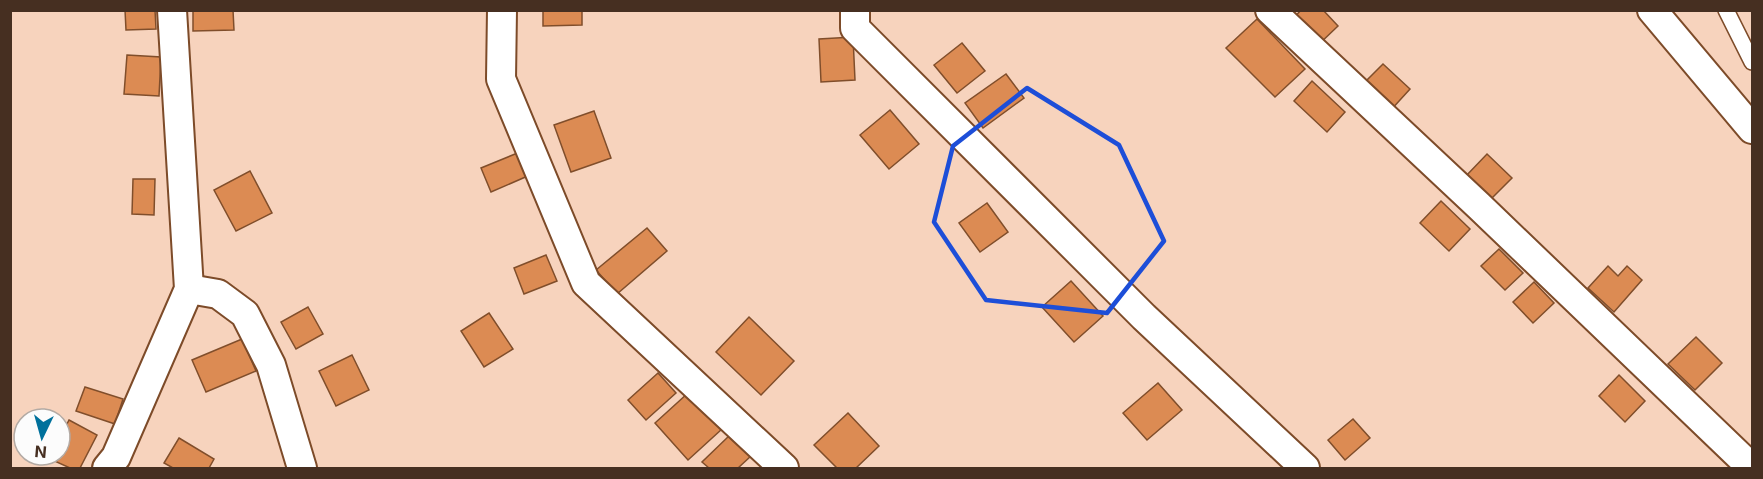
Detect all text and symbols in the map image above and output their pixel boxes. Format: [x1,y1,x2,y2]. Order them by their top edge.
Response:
north arrow [12,407,72,467]
text: N [34,441,48,462]

